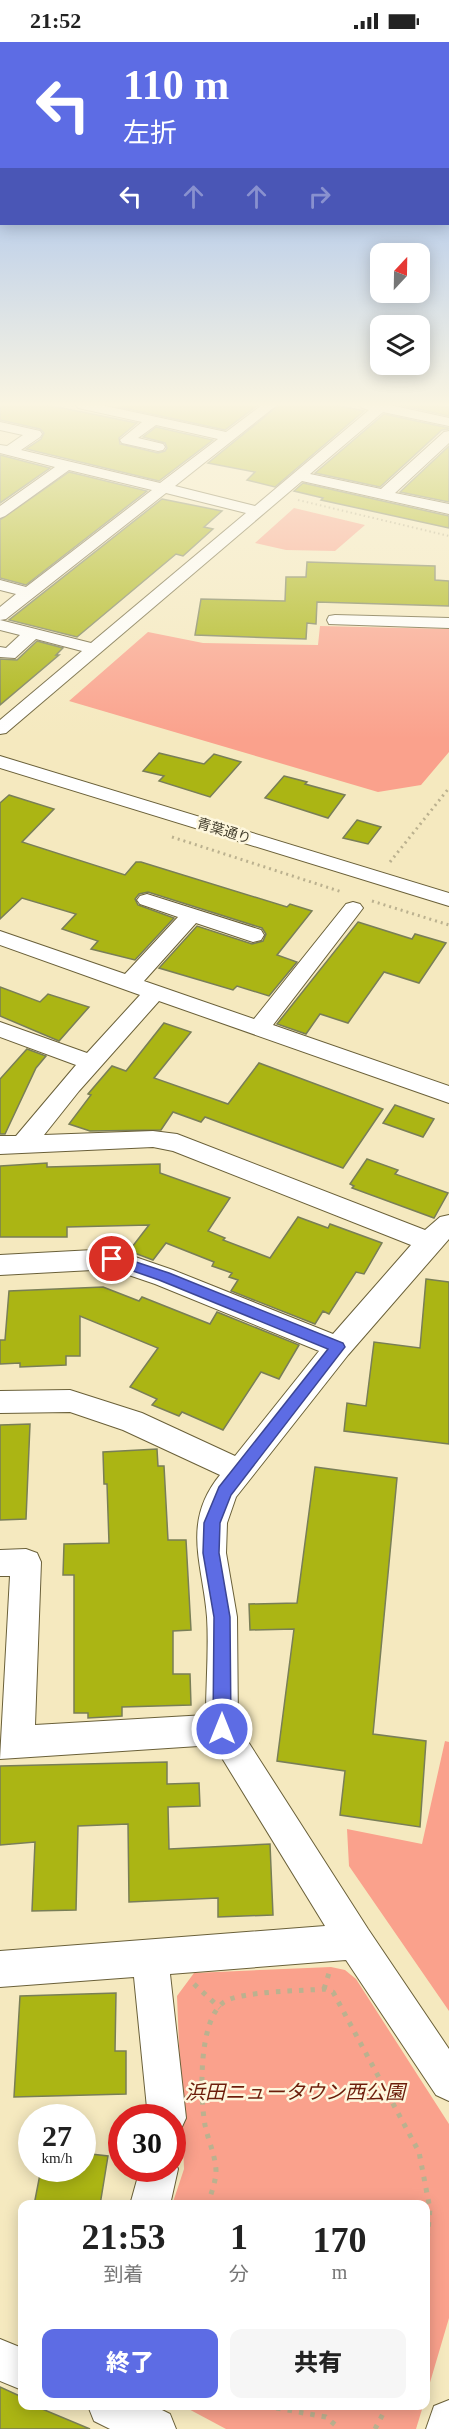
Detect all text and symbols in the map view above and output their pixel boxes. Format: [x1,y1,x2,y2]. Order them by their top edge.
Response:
text: 21:52 [30,8,81,33]
text: 110 m [123,62,229,108]
icon: left [24,66,102,144]
text: 左折 [123,118,177,148]
icon: left [114,180,147,213]
icon: ahead [177,180,210,213]
icon: ahead [240,180,273,213]
icon: right [303,180,336,213]
north arrow [370,243,430,303]
map controls [370,243,430,375]
button: layers [370,315,430,375]
street label: 青葉通り [195,816,253,846]
pin [86,1233,137,1284]
icon: arrive [95,1242,128,1275]
position arrow [190,1697,254,1761]
park label: 浜田ニュータウン西公園 [185,2081,408,2103]
speed limit sign: 30 [108,2104,186,2182]
text: 27 [42,2119,72,2152]
text: km/h [42,2150,72,2166]
text: 21:53 [82,2217,166,2257]
text: 1 [230,2217,248,2257]
text: 170 [313,2220,367,2260]
text: m [332,2261,347,2283]
text: 到着 [104,2263,144,2285]
text: 分 [229,2263,249,2285]
button: 終了 [42,2329,218,2398]
button: 共有 [230,2329,406,2398]

